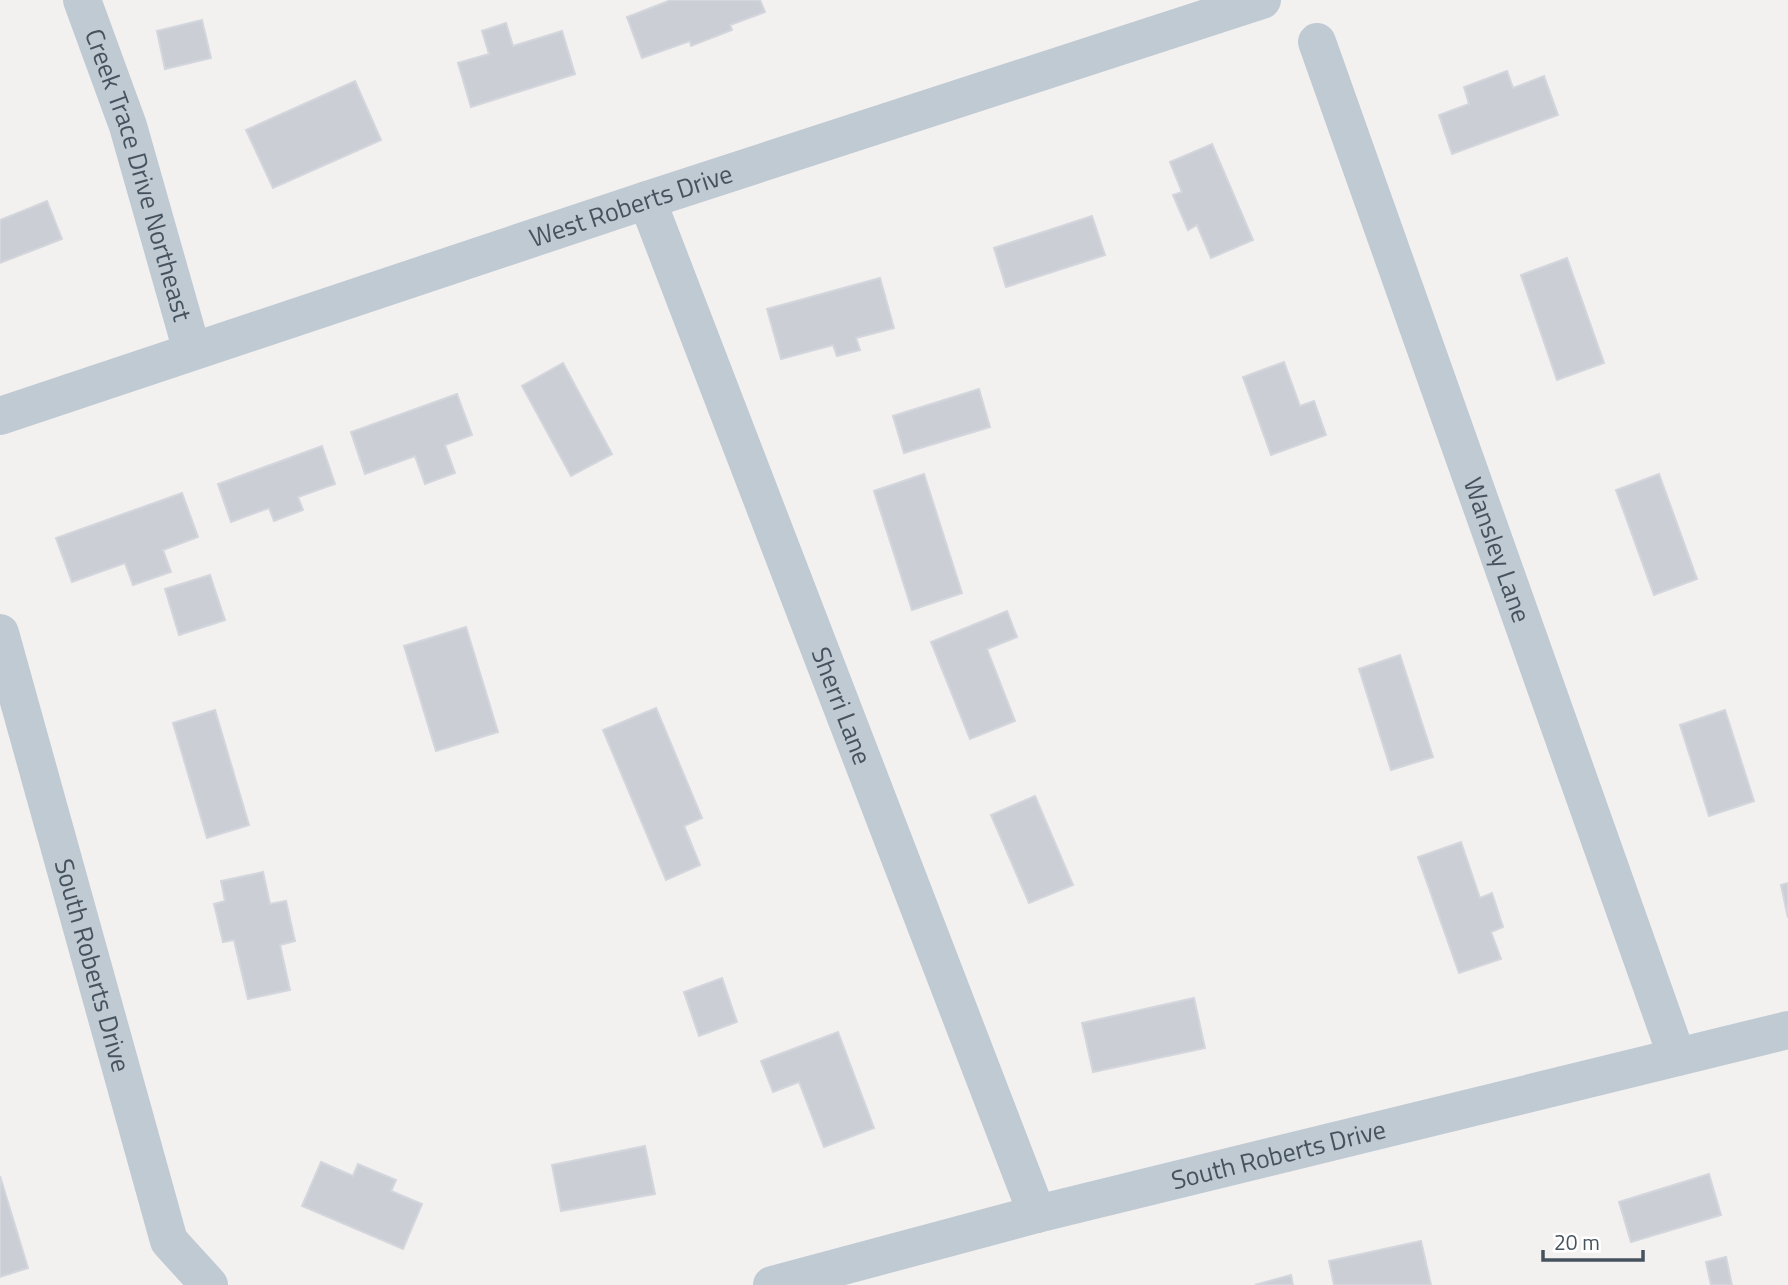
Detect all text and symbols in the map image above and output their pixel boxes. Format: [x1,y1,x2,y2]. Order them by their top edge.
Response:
street label: Creek Trace Drive Northeast [75,23,202,325]
street label: West Roberts Drive [524,154,737,257]
street label: Wansley Lane [1454,472,1541,628]
street label: Sherri Lane [802,641,882,770]
street label: South Roberts Drive [45,854,141,1076]
street label: South Roberts Drive [1167,1109,1390,1199]
scale bar [1543,1218,1643,1262]
text: 20 m [1554,1226,1600,1258]

